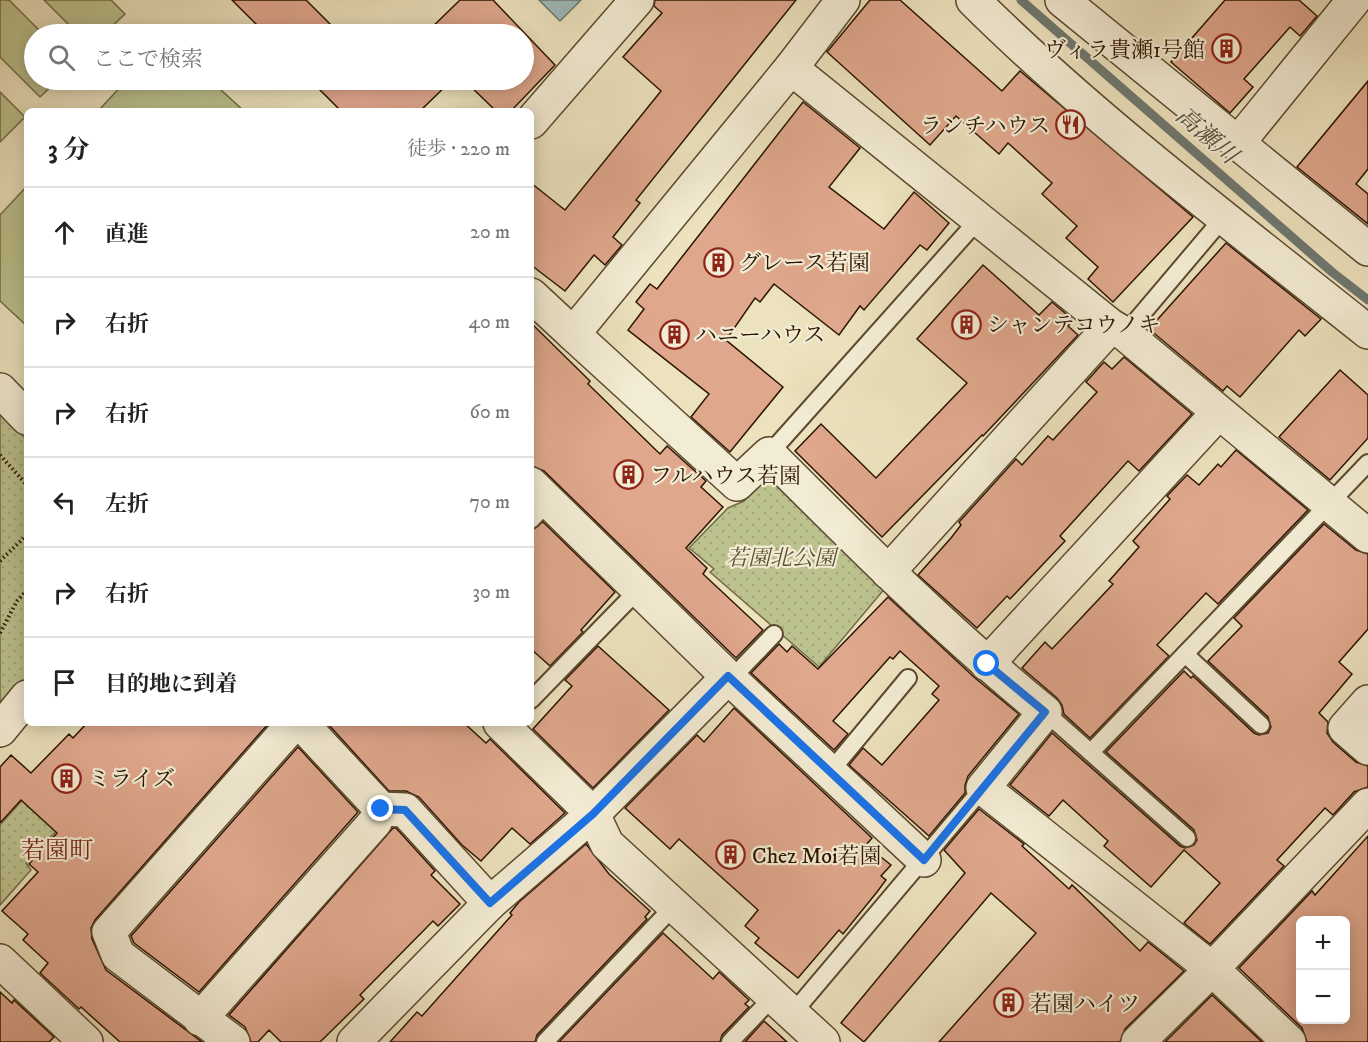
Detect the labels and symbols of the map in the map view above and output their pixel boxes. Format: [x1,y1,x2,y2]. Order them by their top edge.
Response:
building icon: ヴィラ貴瀬1号館 [1210,33,1242,65]
place label: ヴィラ貴瀬1号館 [1044,37,1205,64]
water label: 高瀬川 [1169,101,1246,173]
restaurant icon: ランチハウス [1055,109,1087,141]
place label: ランチハウス [920,113,1050,140]
building icon: グレース若園 [702,246,734,278]
place label: グレース若園 [739,250,870,277]
building icon: シャンテコウノキ [950,308,982,340]
place label: シャンテコウノキ [987,312,1160,339]
building icon: ハニーハウス [658,318,690,350]
place label: ハニーハウス [695,322,825,349]
building icon: フルハウス若園 [613,459,645,491]
place label: フルハウス若園 [650,463,801,490]
park label: 若園北公園 [726,545,839,572]
route start [973,650,999,676]
building icon: ミライズ [51,762,83,794]
place label: ミライズ [88,766,175,793]
route end [367,795,393,821]
district label: 若園町 [21,836,93,866]
building icon: Chez Moi若園 [715,839,747,871]
place label: Chez Moi若園 [752,843,882,870]
building icon: 若園ハイツ [993,987,1025,1019]
place label: 若園ハイツ [1030,991,1140,1018]

